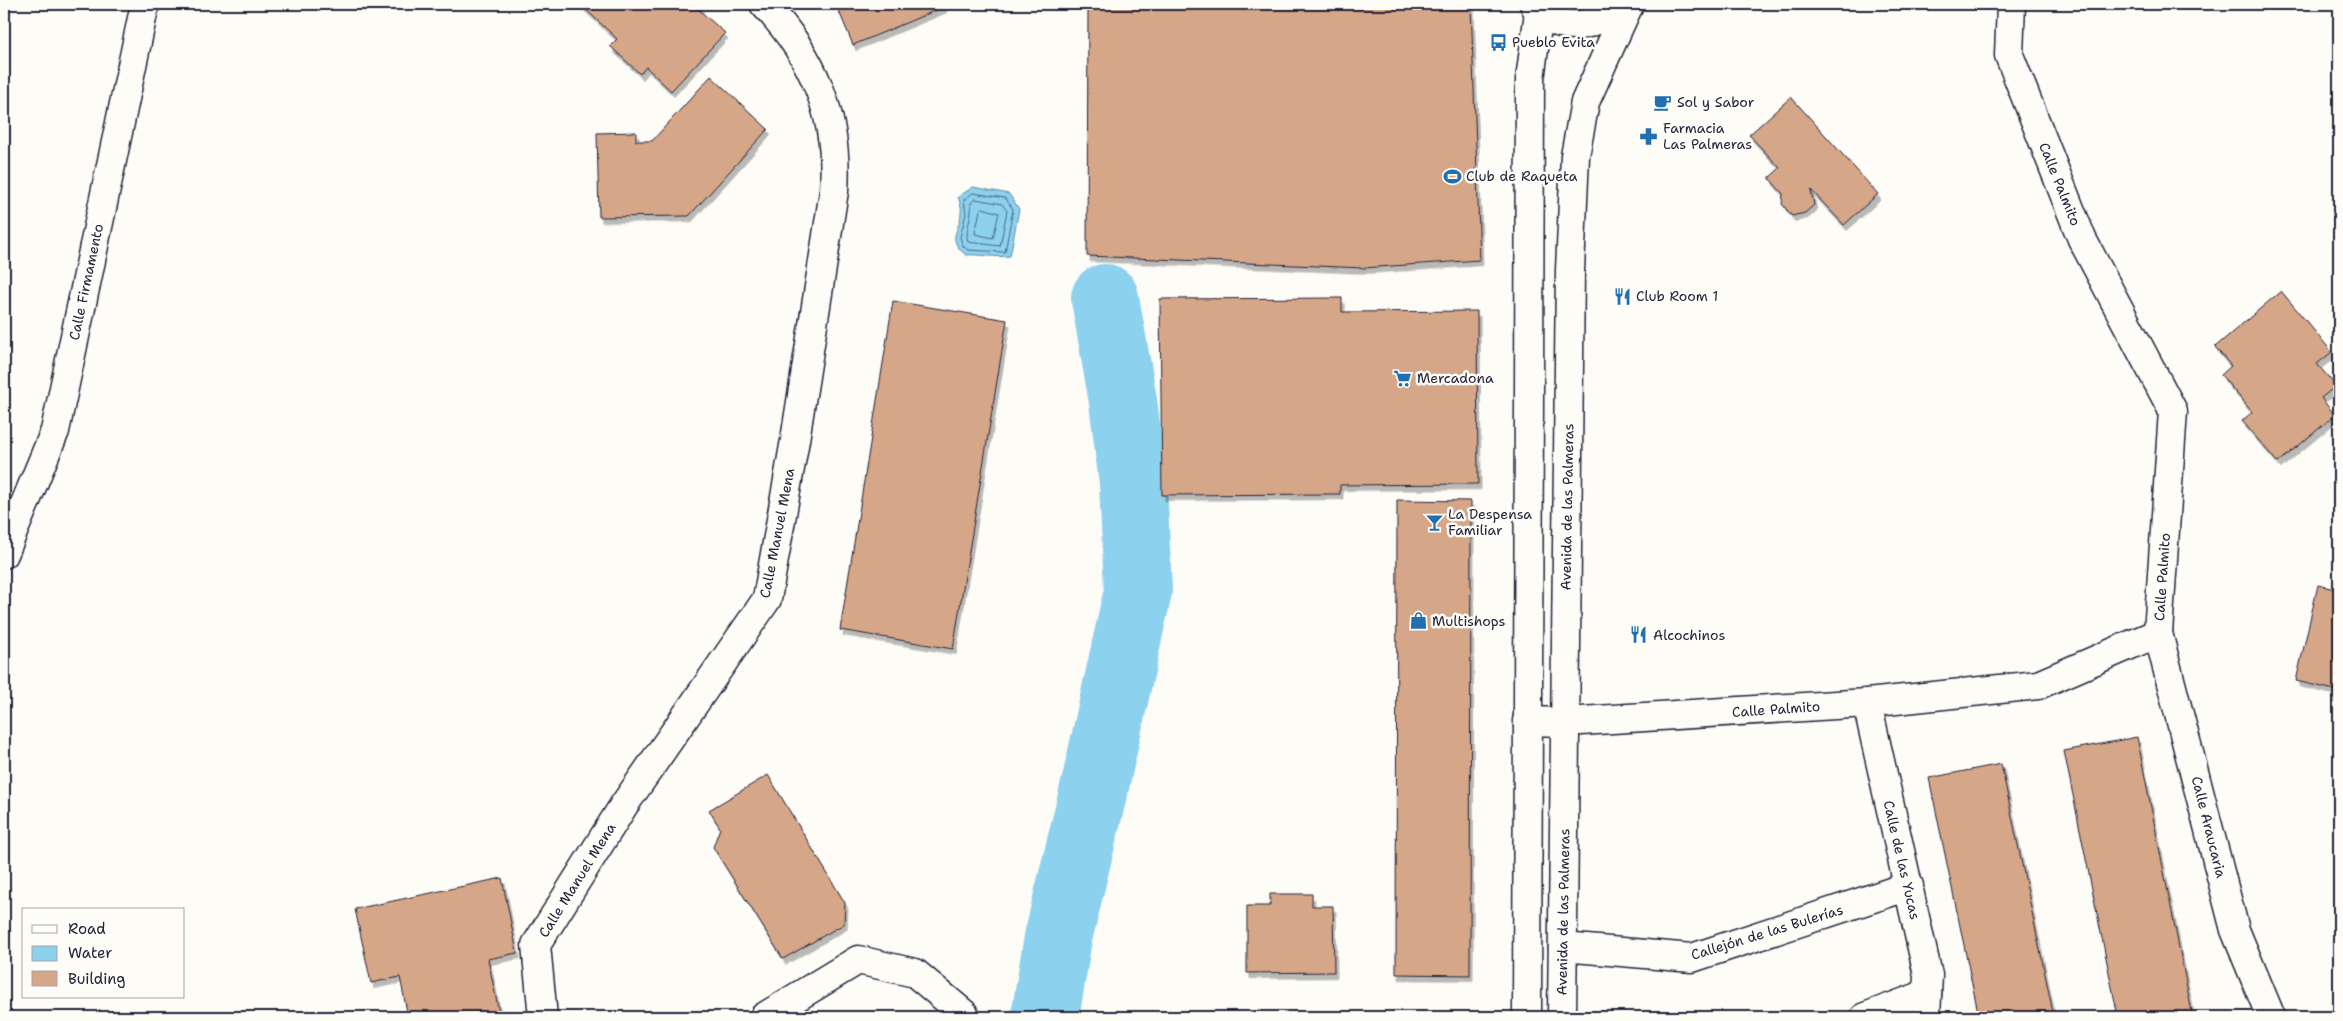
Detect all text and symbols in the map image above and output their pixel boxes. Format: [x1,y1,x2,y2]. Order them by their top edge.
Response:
bus stop icon: Pueblo Evita [1488,32,1508,52]
place label: Pueblo Evita [1512,33,1595,51]
cafe icon: Sol y Sabor [1653,92,1673,112]
place label: Sol y Sabor [1677,93,1755,111]
place label: Farmacia Las Palmeras [1663,119,1752,153]
pharmacy icon: Farmacia Las Palmeras [1639,126,1659,146]
street label: Calle Palmito [2035,140,2085,228]
sports icon: Club de Raqueta [1442,166,1462,186]
place label: Club de Raqueta [1466,167,1578,185]
street label: Calle Firmamento [65,222,107,342]
restaurant icon: Club Room 1 [1612,286,1632,306]
place label: Club Room 1 [1636,287,1718,305]
supermarket icon: Mercadona [1393,368,1413,388]
place label: Mercadona [1417,369,1494,387]
street label: Avenida de las Palmeras [1557,423,1577,591]
street label: Calle Manuel Mena [756,466,798,599]
place label: La Despensa Familiar [1448,505,1532,539]
bar icon: La Despensa Familiar [1424,512,1444,532]
street label: Calle Palmito [2150,532,2174,622]
shop icon: Multishops [1408,611,1428,631]
place label: Multishops [1432,612,1506,630]
restaurant icon: Alcochinos [1629,625,1649,645]
place label: Alcochinos [1653,626,1725,644]
street label: Calle Palmito [1731,697,1821,721]
street label: Calle Araucaria [2188,774,2230,880]
street label: Calle de las Yucas [1880,799,1924,921]
street label: Calle Manuel Mena [534,819,620,941]
street label: Avenida de las Palmeras [1553,828,1573,996]
street label: Callejón de las Bulerías [1689,900,1845,964]
legend [22,908,185,998]
text: Road [68,919,106,939]
text: Water [68,943,112,963]
text: Building [68,969,125,989]

